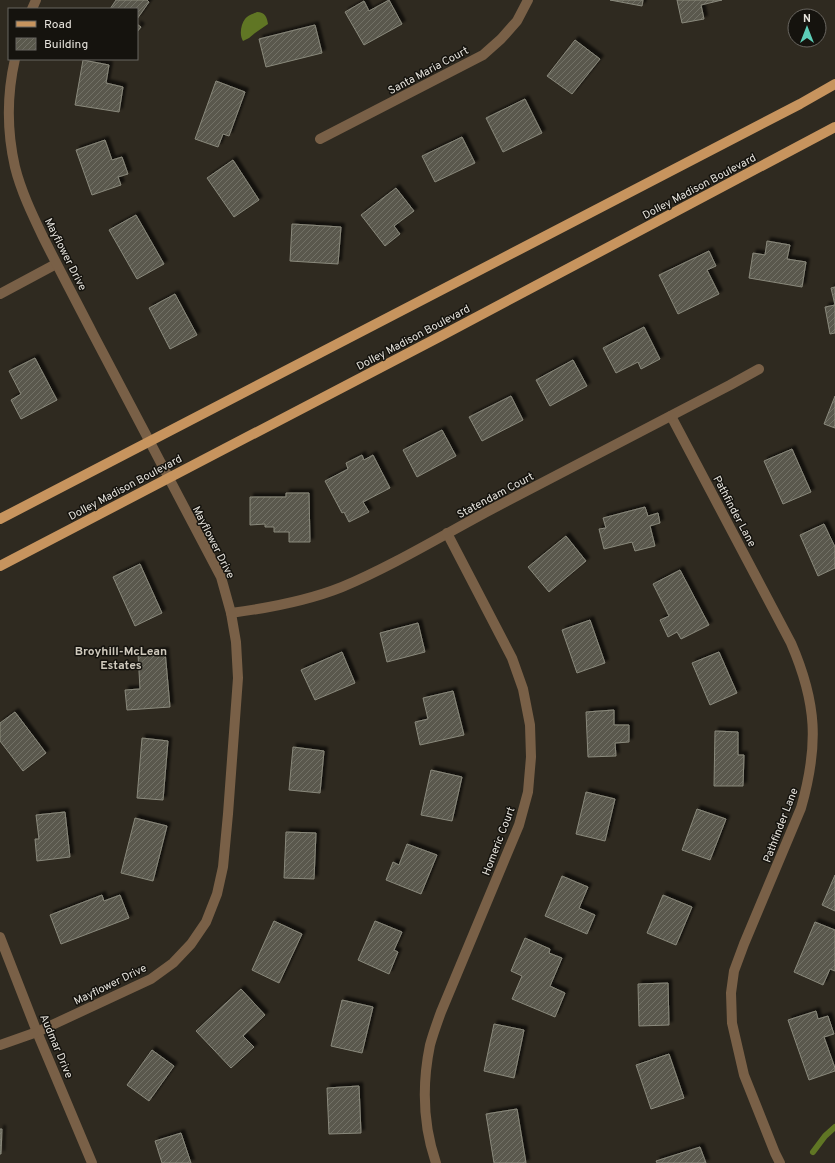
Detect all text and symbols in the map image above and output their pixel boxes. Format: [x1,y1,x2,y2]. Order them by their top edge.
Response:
legend [8,8,138,60]
north arrow [787,8,827,48]
text: N [803,12,811,26]
text: Road [44,17,72,33]
text: Building [44,37,88,53]
street label: Santa Maria Court [386,44,471,98]
street label: Dolley Madison Boulevard [640,151,759,223]
street label: Mayflower Drive [41,216,89,293]
street label: Dolley Madison Boulevard [354,302,473,374]
street label: Dolley Madison Boulevard [66,452,185,524]
street label: Statendam Court [455,470,536,522]
street label: Pathfinder Lane [709,473,759,550]
street label: Mayflower Drive [189,504,237,581]
district label: Broyhill-McLean Estates [75,644,167,674]
street label: Pathfinder Lane [760,786,802,865]
street label: Homeric Court [479,805,518,878]
street label: Mayflower Drive [72,961,149,1009]
street label: Audmar Drive [36,1012,76,1080]

